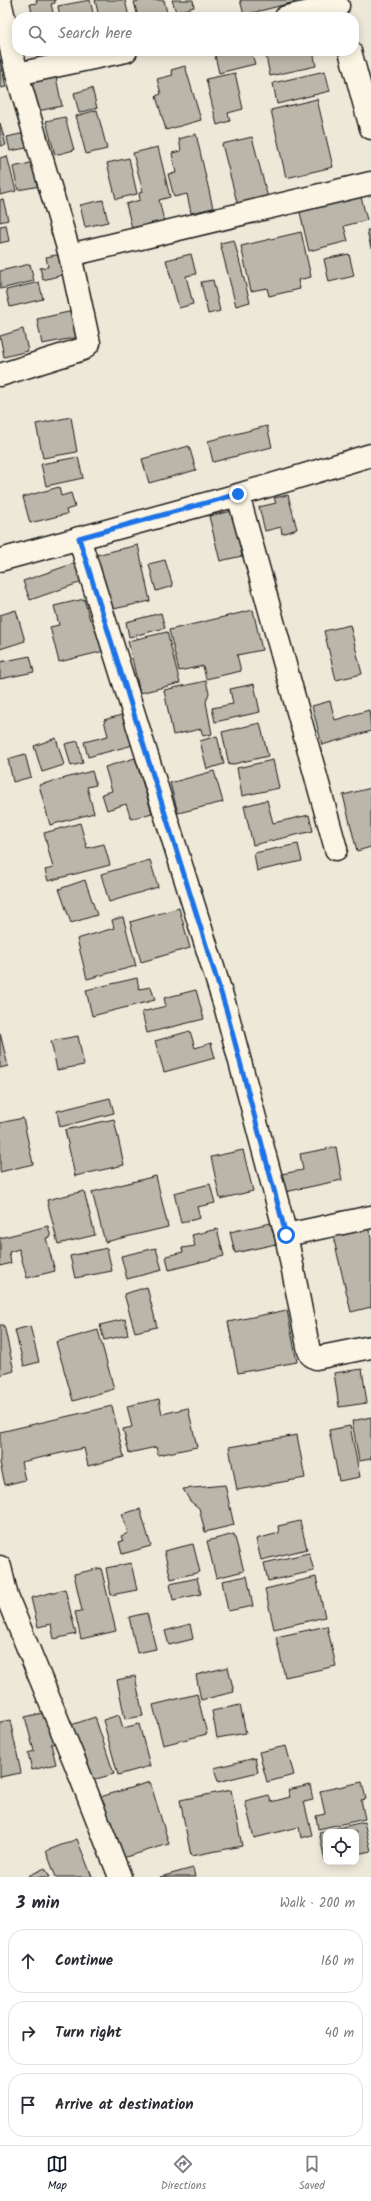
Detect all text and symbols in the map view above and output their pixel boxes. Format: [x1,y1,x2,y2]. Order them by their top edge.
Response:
search box [12,12,359,56]
text: Search here [58,22,132,46]
icon: search [26,23,48,45]
route end [229,485,247,503]
route start [277,1226,295,1244]
map controls [323,1829,359,1865]
button: locate [323,1829,359,1865]
text: 3 min [16,1890,60,1917]
text: Walk · 200 m [280,1893,355,1914]
text: Continue [55,1949,113,1973]
icon: ahead [17,1950,39,1972]
text: 160 m [321,1951,354,1972]
text: Turn right [55,2021,122,2045]
icon: right [17,2022,39,2044]
text: 40 m [325,2023,354,2044]
text: Arrive at destination [55,2093,194,2117]
icon: arrive [17,2094,39,2116]
tab: Map [46,2153,68,2195]
tab: Directions [161,2153,206,2195]
tab: Saved [299,2153,325,2195]

